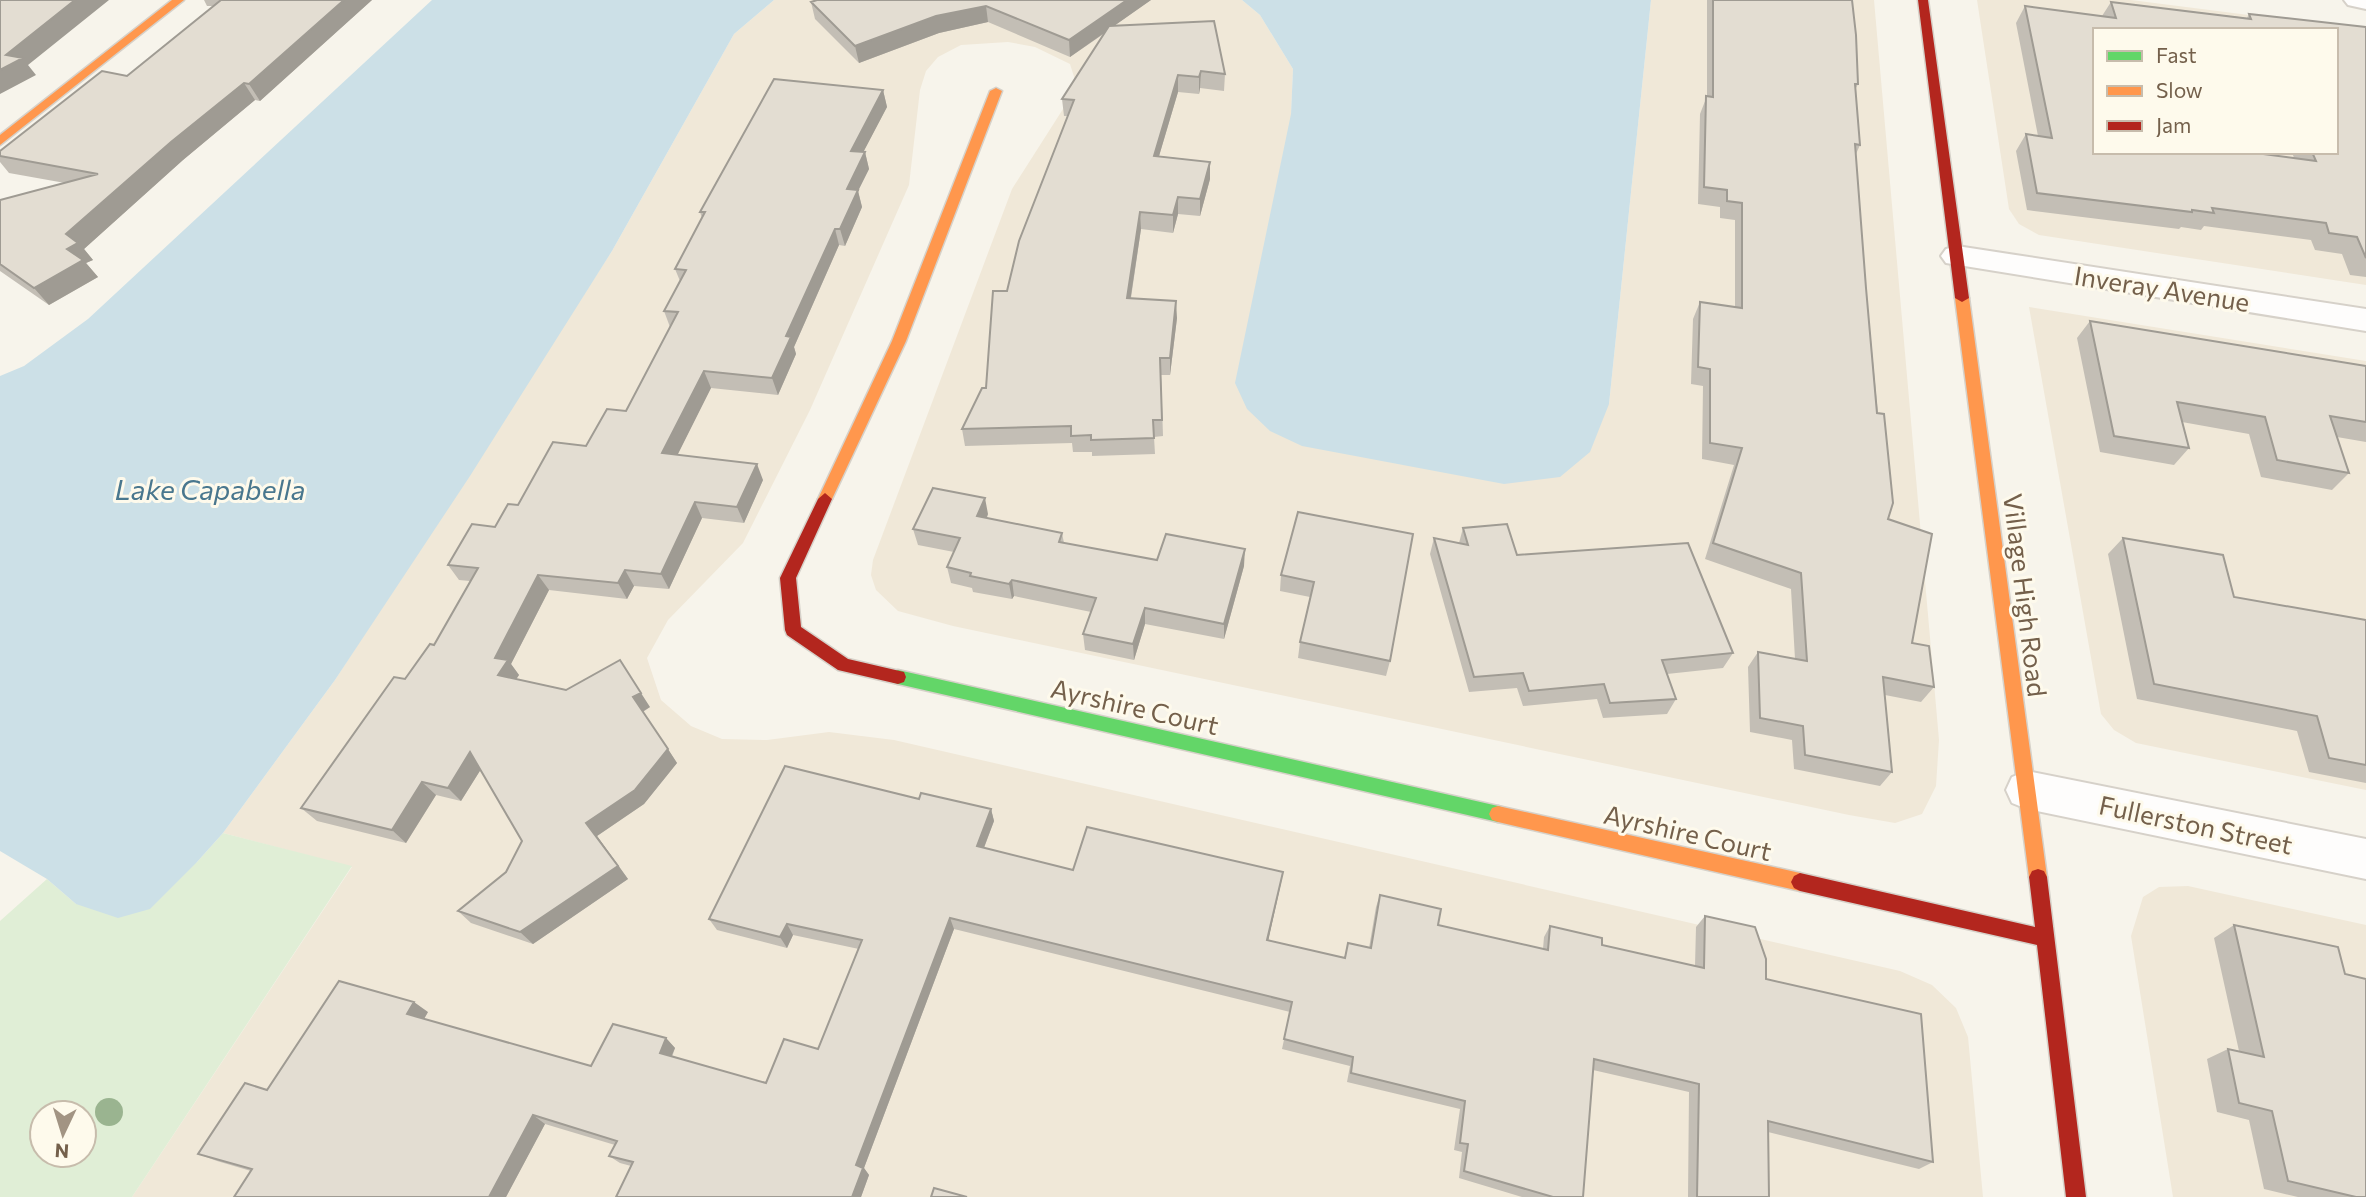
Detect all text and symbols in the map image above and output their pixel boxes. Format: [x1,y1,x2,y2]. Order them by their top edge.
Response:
legend [2093,28,2338,154]
text: Fast [2156,42,2197,67]
text: Slow [2156,77,2203,102]
text: Jam [2156,112,2191,137]
street label: Inveray Avenue [2072,259,2252,317]
water label: Lake Capabella [115,472,305,506]
street label: Village High Road [1998,492,2054,698]
street label: Ayrshire Court [1048,672,1222,740]
street label: Fullerston Street [2096,788,2296,860]
street label: Ayrshire Court [1601,798,1775,866]
north arrow [28,1099,98,1169]
text: N [54,1139,70,1163]

